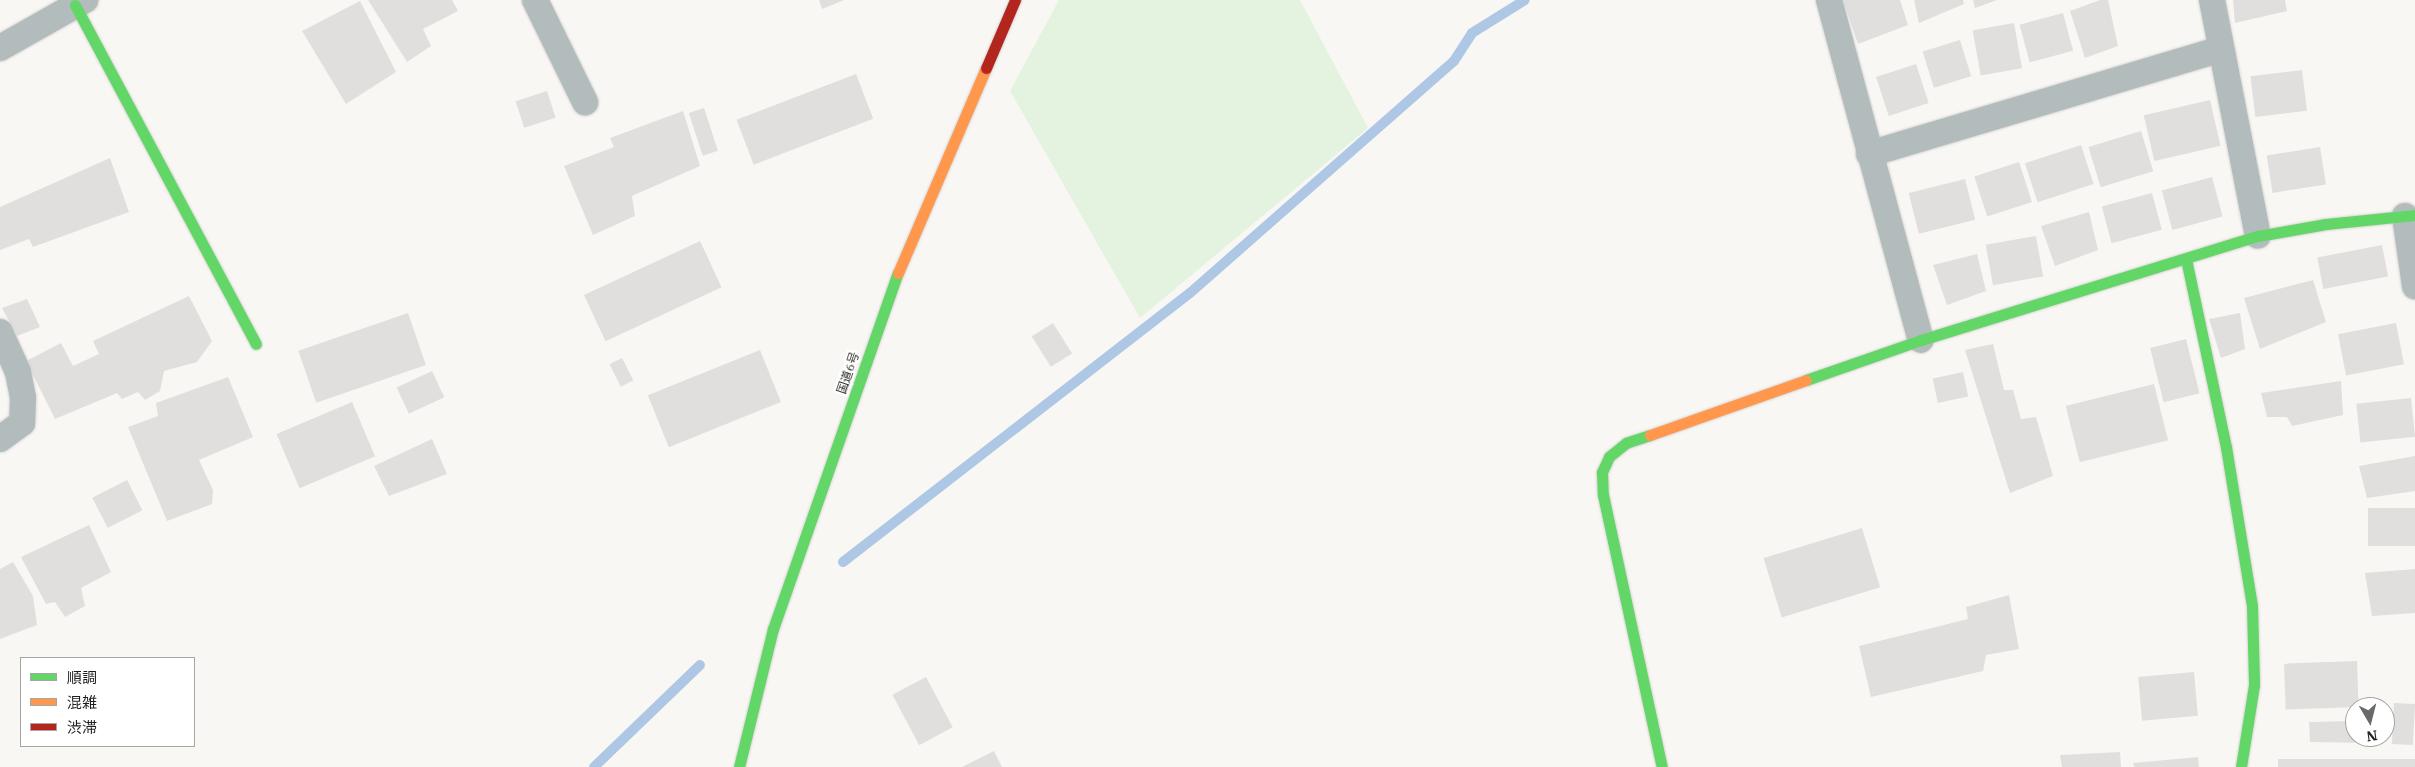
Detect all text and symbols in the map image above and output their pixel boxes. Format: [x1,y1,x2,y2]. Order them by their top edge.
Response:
street label: 国道6号 [834,350,862,396]
legend [20,657,195,747]
text: 順調 [67,668,97,687]
text: 混雑 [67,693,97,712]
north arrow [2345,697,2395,747]
text: 渋滞 [67,718,97,737]
text: N [2365,726,2379,746]

